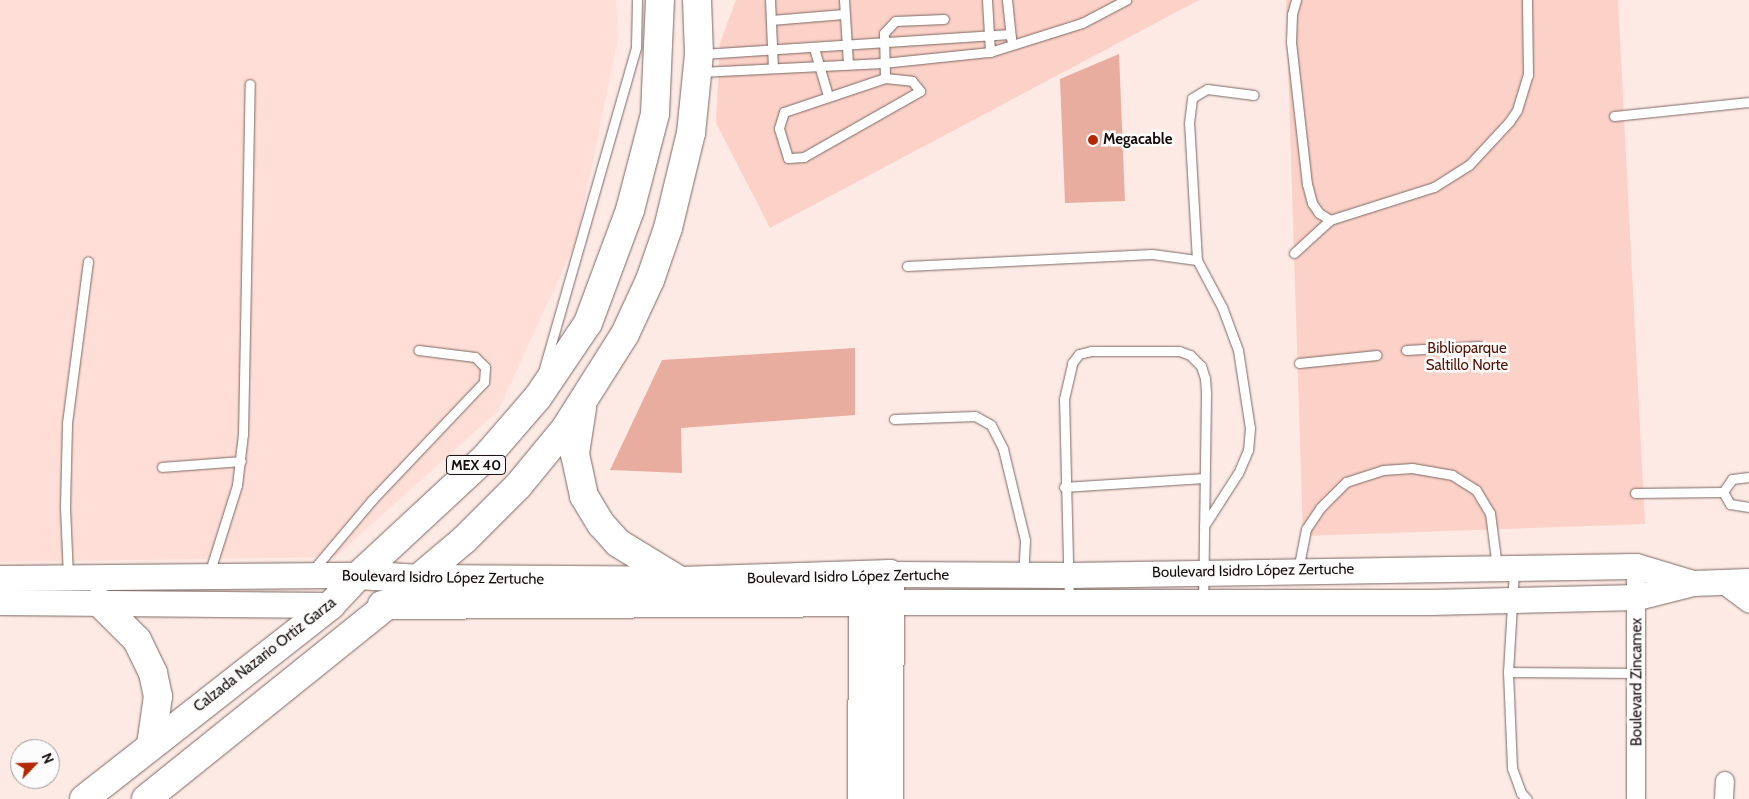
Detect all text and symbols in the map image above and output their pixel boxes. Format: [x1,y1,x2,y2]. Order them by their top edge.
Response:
place label: Megacable [1103,131,1172,149]
marker: Megacable [1087,134,1099,146]
park label: Biblioparque Saltillo Norte [1426,339,1508,374]
road number: MEX 40 [445,454,507,476]
street label: Boulevard Isidro López Zertuche [1152,560,1354,582]
street label: Boulevard Isidro López Zertuche [747,566,949,588]
street label: Boulevard Isidro López Zertuche [342,567,544,589]
street label: Calzada Nazario Ortiz Garza [190,594,340,716]
street label: Boulevard Zincamex [1628,618,1646,746]
north arrow [10,739,60,789]
text: N [38,750,58,766]

